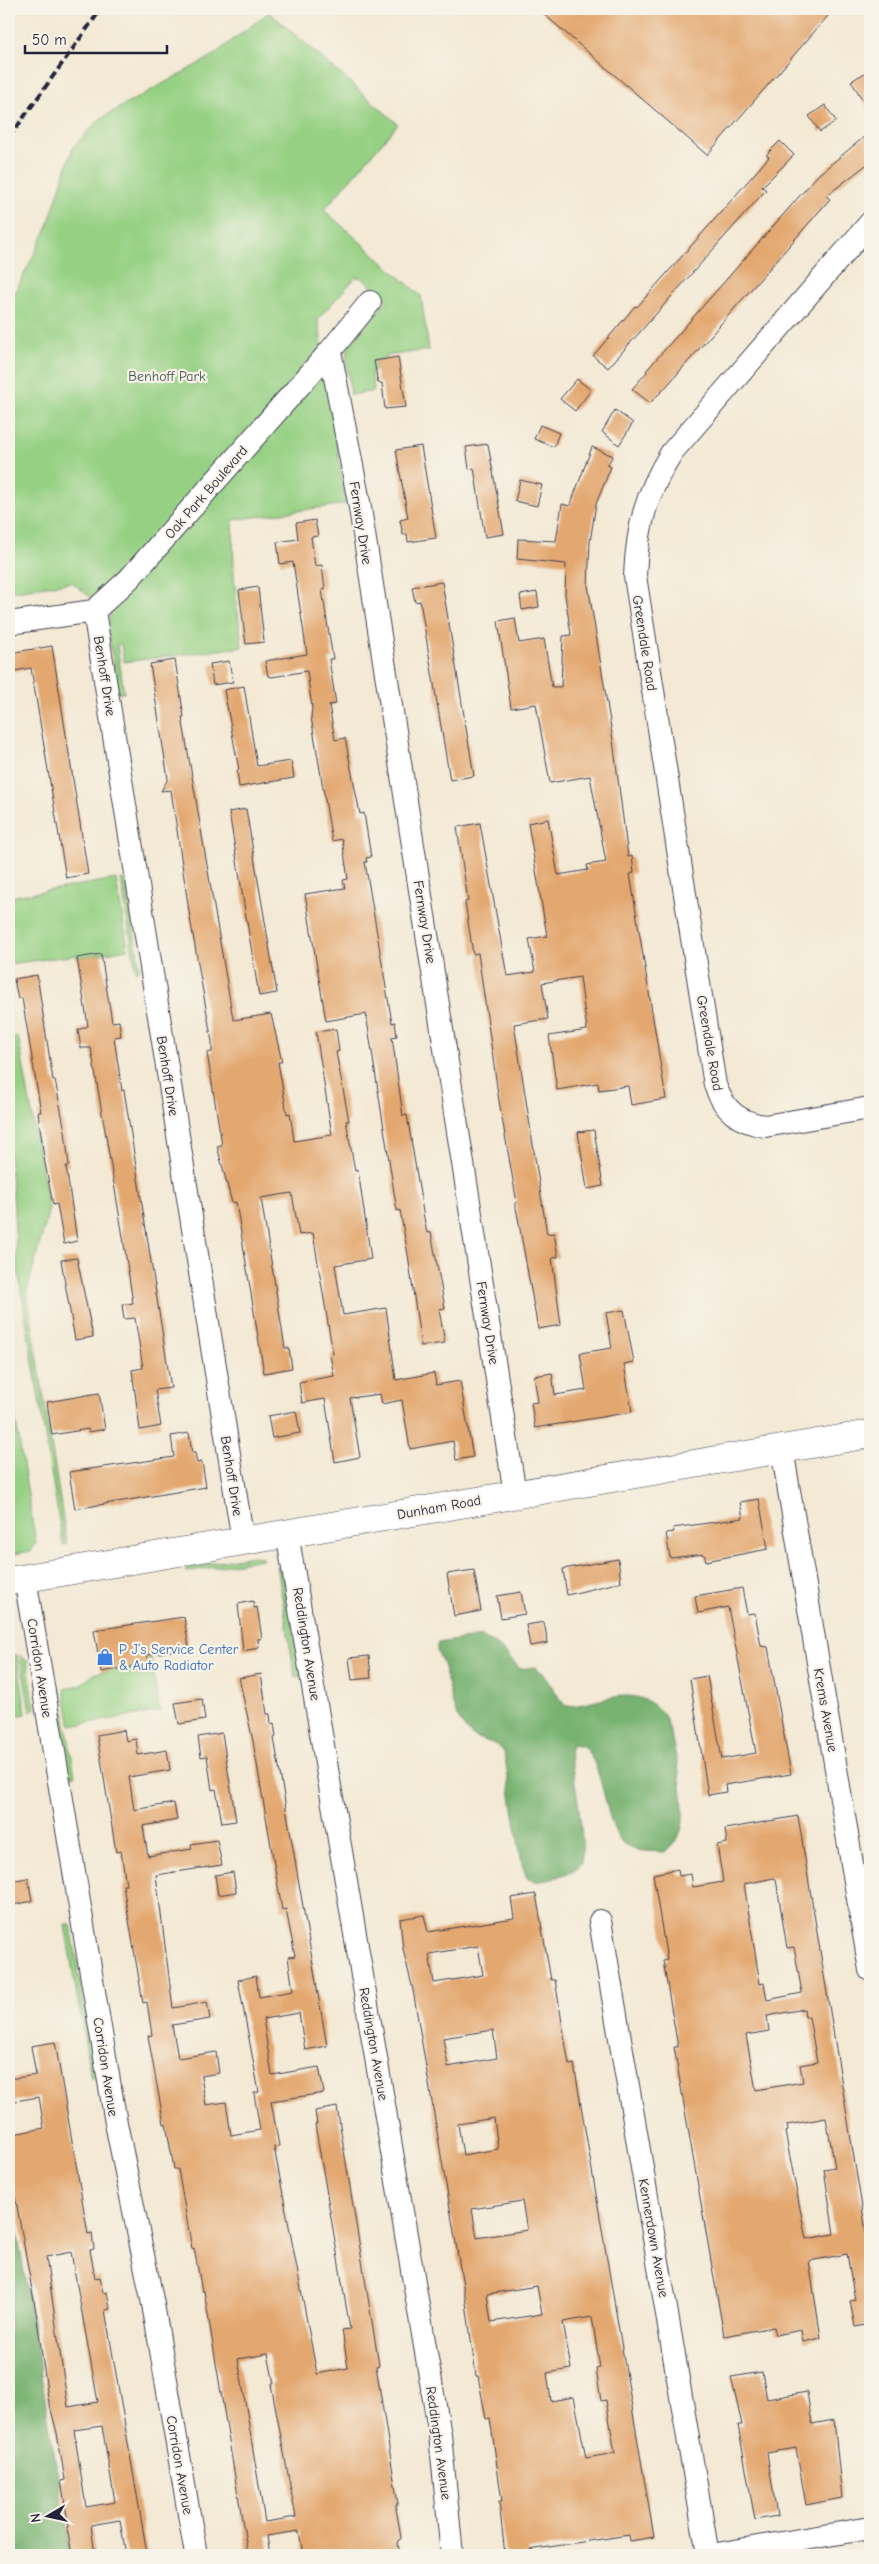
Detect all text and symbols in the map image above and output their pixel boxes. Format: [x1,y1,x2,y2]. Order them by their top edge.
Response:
scale bar [25,22,168,54]
text: 50 m [32,31,67,49]
park label: Benhoff Park [128,368,206,385]
street label: Oak Park Boulevard [161,442,251,542]
street label: Fernway Drive [346,480,375,566]
street label: Greendale Road [629,594,660,692]
street label: Benhoff Drive [90,635,119,717]
street label: Fernway Drive [410,879,439,965]
street label: Greendale Road [693,994,726,1092]
street label: Benhoff Drive [153,1035,182,1117]
street label: Fernway Drive [473,1280,502,1366]
street label: Benhoff Drive [217,1435,246,1517]
street label: Dunham Road [396,1492,482,1523]
street label: Reddington Avenue [289,1586,324,1702]
street label: Corridon Avenue [23,1617,56,1719]
place label: P J’s Service Center & Auto Radiator [119,1641,239,1674]
shop icon: P J’s Service Center & Auto Radiator [95,1647,115,1667]
street label: Krems Avenue [810,1667,841,1753]
street label: Reddington Avenue [355,1986,392,2102]
street label: Corridon Avenue [89,2016,122,2118]
street label: Kennerdown Avenue [635,2177,672,2299]
street label: Reddington Avenue [422,2385,455,2501]
street label: Corridon Avenue [162,2414,197,2516]
north arrow [22,2492,72,2542]
text: N [27,2512,45,2524]

